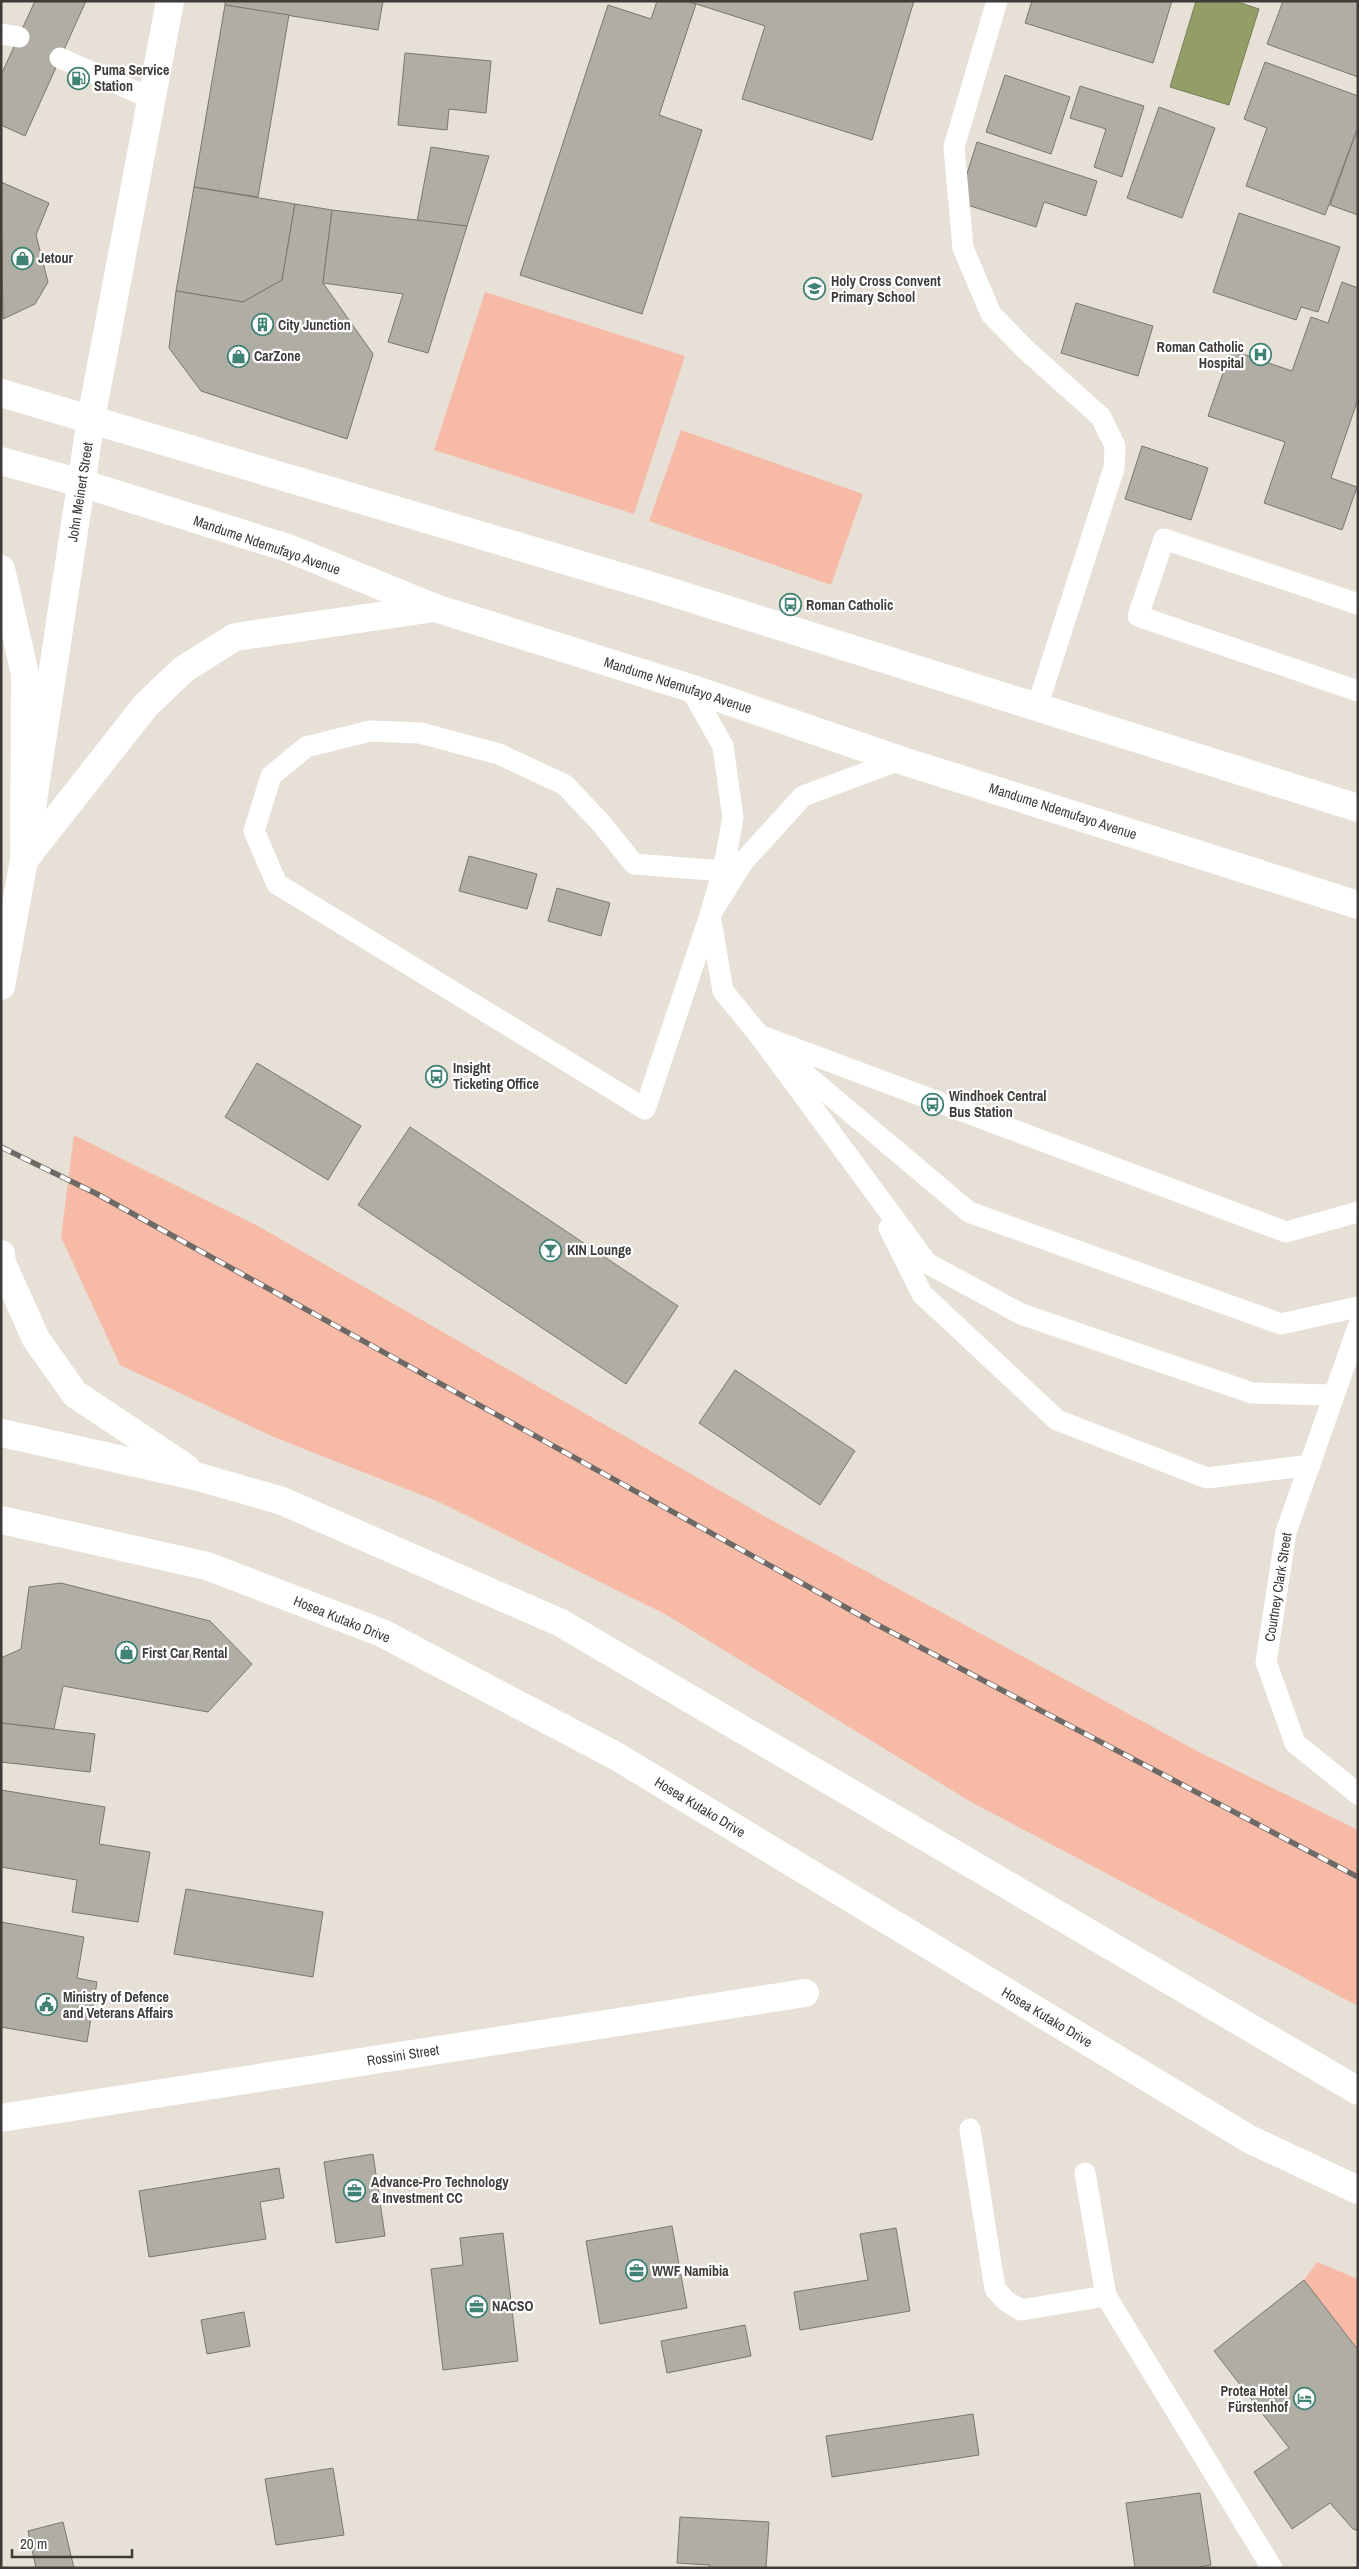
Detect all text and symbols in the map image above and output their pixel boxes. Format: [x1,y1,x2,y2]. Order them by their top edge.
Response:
place label: Puma Service Station [94,61,169,95]
fuel station icon: Puma Service Station [66,66,90,90]
shop icon: Jetour [10,246,34,270]
place label: Jetour [38,249,74,267]
place label: Holy Cross Convent Primary School [831,272,941,306]
school or university icon: Holy Cross Convent Primary School [803,277,827,301]
building icon: City Junction [250,313,274,337]
place label: City Junction [278,316,351,334]
place label: Roman Catholic Hospital [1157,338,1244,372]
hospital icon: Roman Catholic Hospital [1248,343,1272,367]
shop icon: CarZone [226,344,250,368]
place label: CarZone [254,347,301,365]
street label: John Meinert Street [63,441,97,543]
street label: Mandume Ndemufayo Avenue [191,511,343,579]
bus stop icon: Roman Catholic [778,593,802,617]
place label: Roman Catholic [806,596,893,614]
street label: Mandume Ndemufayo Avenue [602,653,754,717]
street label: Mandume Ndemufayo Avenue [987,779,1139,843]
place label: Insight Ticketing Office [453,1059,539,1093]
bus stop icon: Insight Ticketing Office [425,1064,449,1088]
place label: Windhoek Central Bus Station [949,1087,1047,1121]
bus stop icon: Windhoek Central Bus Station [921,1092,945,1116]
bar icon: KIN Lounge [539,1238,563,1262]
place label: KIN Lounge [567,1241,631,1259]
street label: Courtney Clark Street [1260,1531,1296,1643]
street label: Hosea Kutako Drive [291,1591,393,1647]
shop icon: First Car Rental [114,1641,138,1665]
place label: First Car Rental [142,1644,227,1662]
street label: Hosea Kutako Drive [651,1773,749,1841]
street label: Hosea Kutako Drive [998,1983,1096,2051]
place label: Ministry of Defence and Veterans Affairs [63,1988,173,2022]
public building icon: Ministry of Defence and Veterans Affairs [35,1993,59,2017]
street label: Rossini Street [366,2040,440,2070]
place label: Advance-Pro Technology & Investment CC [371,2173,509,2207]
office icon: Advance-Pro Technology & Investment CC [343,2178,367,2202]
office icon: WWF Namibia [624,2259,648,2283]
place label: WWF Namibia [652,2262,729,2280]
office icon: NACSO [464,2294,488,2318]
place label: NACSO [492,2297,534,2315]
place label: Protea Hotel Fürstenhof [1220,2382,1288,2416]
hotel icon: Protea Hotel Fürstenhof [1292,2387,1316,2411]
scale bar [12,2526,132,2558]
text: 20 m [20,2533,47,2554]

